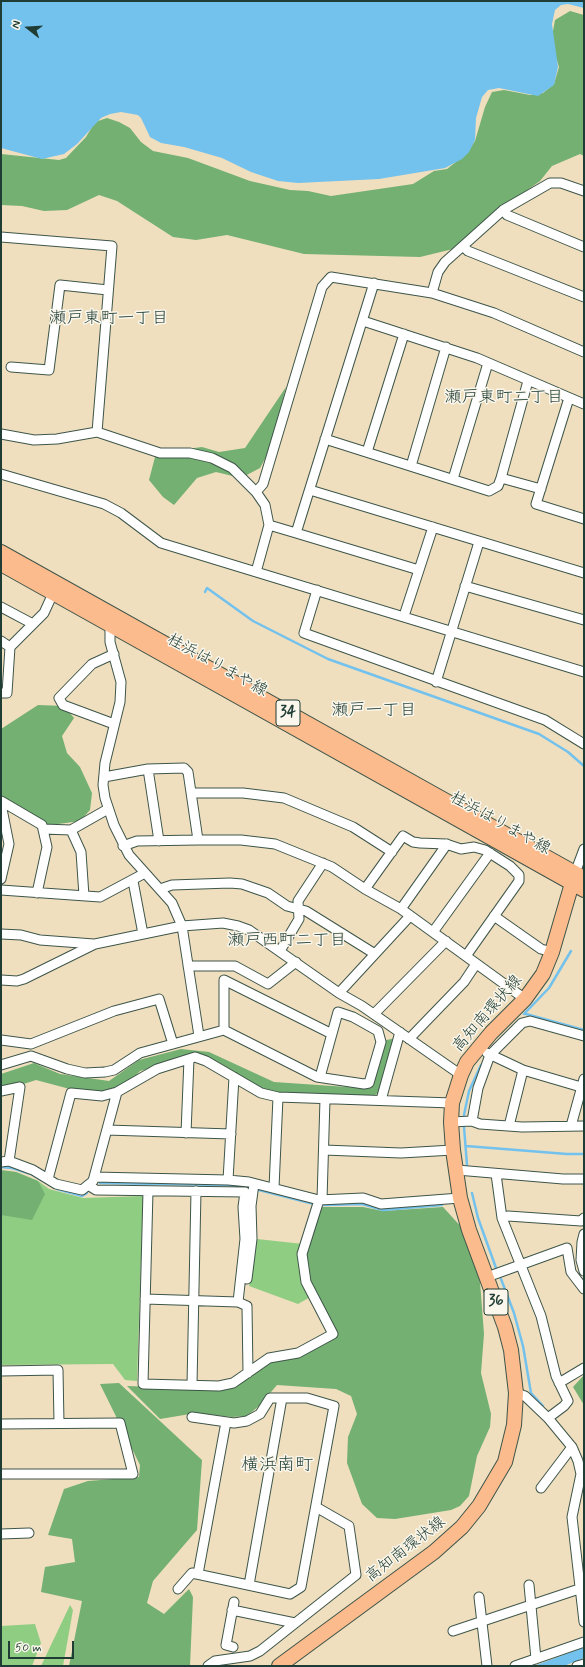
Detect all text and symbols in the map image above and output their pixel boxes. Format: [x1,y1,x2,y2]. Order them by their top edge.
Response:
north arrow [8,8,48,48]
text: N [9,19,24,30]
district label: 瀬戸東町一丁目 [50,309,168,329]
district label: 瀬戸東町二丁目 [445,388,563,408]
street label: 桂浜はりまや線 [163,630,271,702]
road number: 34 [276,700,300,726]
district label: 瀬戸一丁目 [332,701,416,721]
street label: 桂浜はりまや線 [446,788,554,860]
district label: 瀬戸西町二丁目 [228,931,346,951]
street label: 高知南環状線 [449,971,527,1057]
road number: 36 [484,1289,508,1315]
district label: 横浜南町 [241,1455,313,1477]
street label: 高知南環状線 [362,1513,450,1587]
scale bar [10,1633,76,1659]
text: 50 m [15,1640,42,1656]

